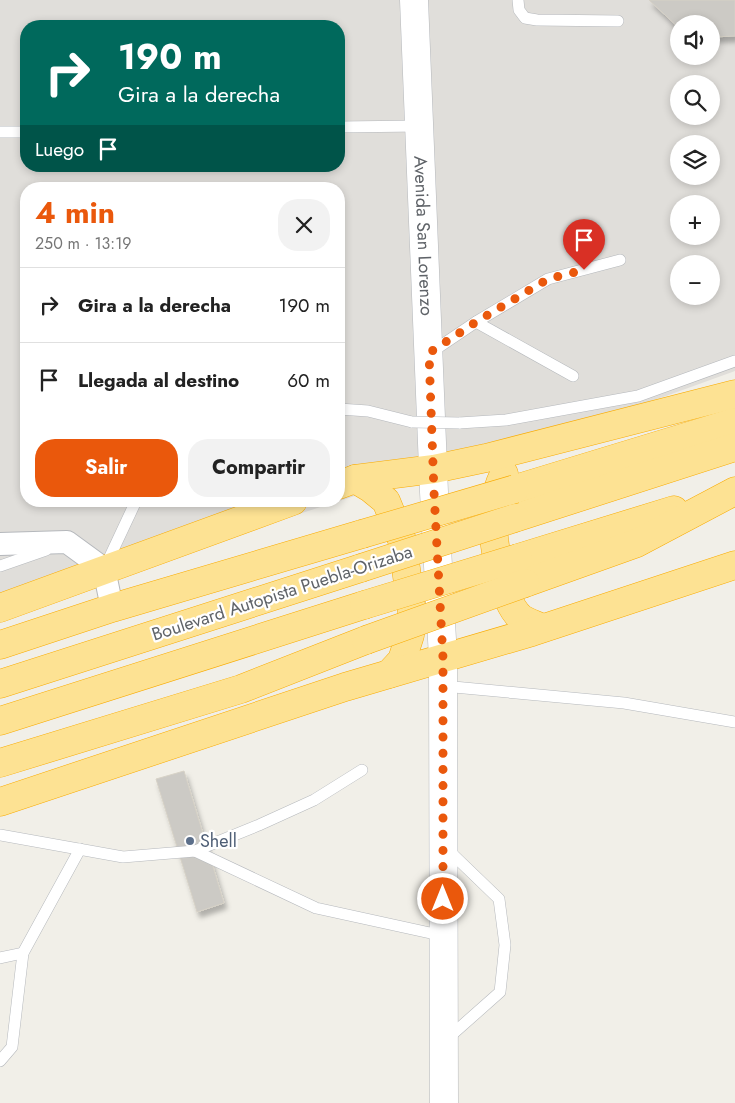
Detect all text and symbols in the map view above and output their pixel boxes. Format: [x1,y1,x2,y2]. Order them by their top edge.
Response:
map controls [670,15,720,305]
button: sound [670,15,720,65]
text: 190 m [118,32,222,82]
icon: right [35,40,100,105]
button: search [670,75,720,125]
text: Gira a la derecha [118,78,280,110]
icon: arrive [94,135,122,163]
button: layers [670,135,720,185]
text: Luego [35,136,84,163]
street label: Avenida San Lorenzo [407,155,440,317]
text: 4 min [35,191,115,234]
button: + [670,195,720,245]
button: close [278,199,330,251]
pin [563,219,605,270]
icon: arrive [570,226,598,254]
text: 250 m · 13:19 [35,232,132,255]
button: − [670,255,720,305]
icon: right [35,291,63,319]
text: Gira a la derecha [78,292,231,319]
text: 190 m [279,292,330,319]
icon: arrive [35,366,63,394]
text: Llegada al destino [78,367,239,394]
text: 60 m [287,367,330,394]
button: Salir [35,439,178,497]
button: Compartir [188,439,330,497]
street label: Boulevard Autopista Puebla-Orizaba [148,539,416,647]
place label: Shell [200,828,237,854]
marker: Shell [184,835,196,847]
position arrow [416,872,468,924]

